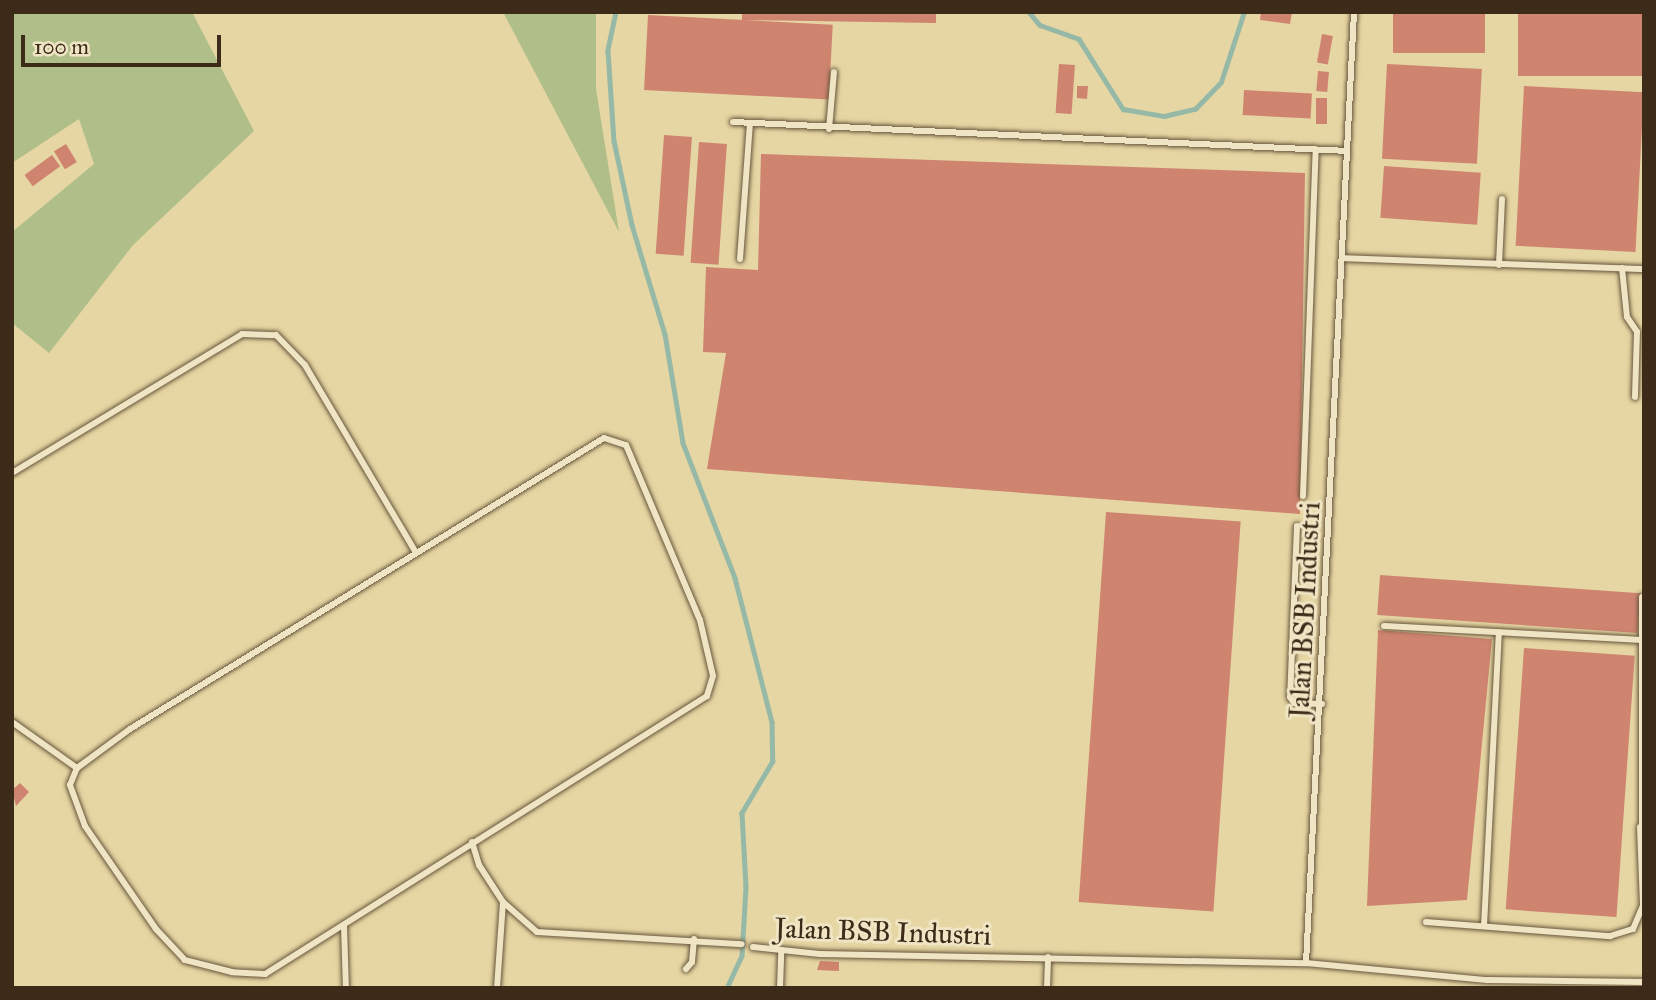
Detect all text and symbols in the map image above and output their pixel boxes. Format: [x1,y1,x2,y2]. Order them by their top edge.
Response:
scale bar [24,21,224,65]
text: 100 m [34,34,89,60]
street label: Jalan BSB Industri [1283,501,1327,719]
street label: Jalan BSB Industri [774,911,992,953]

